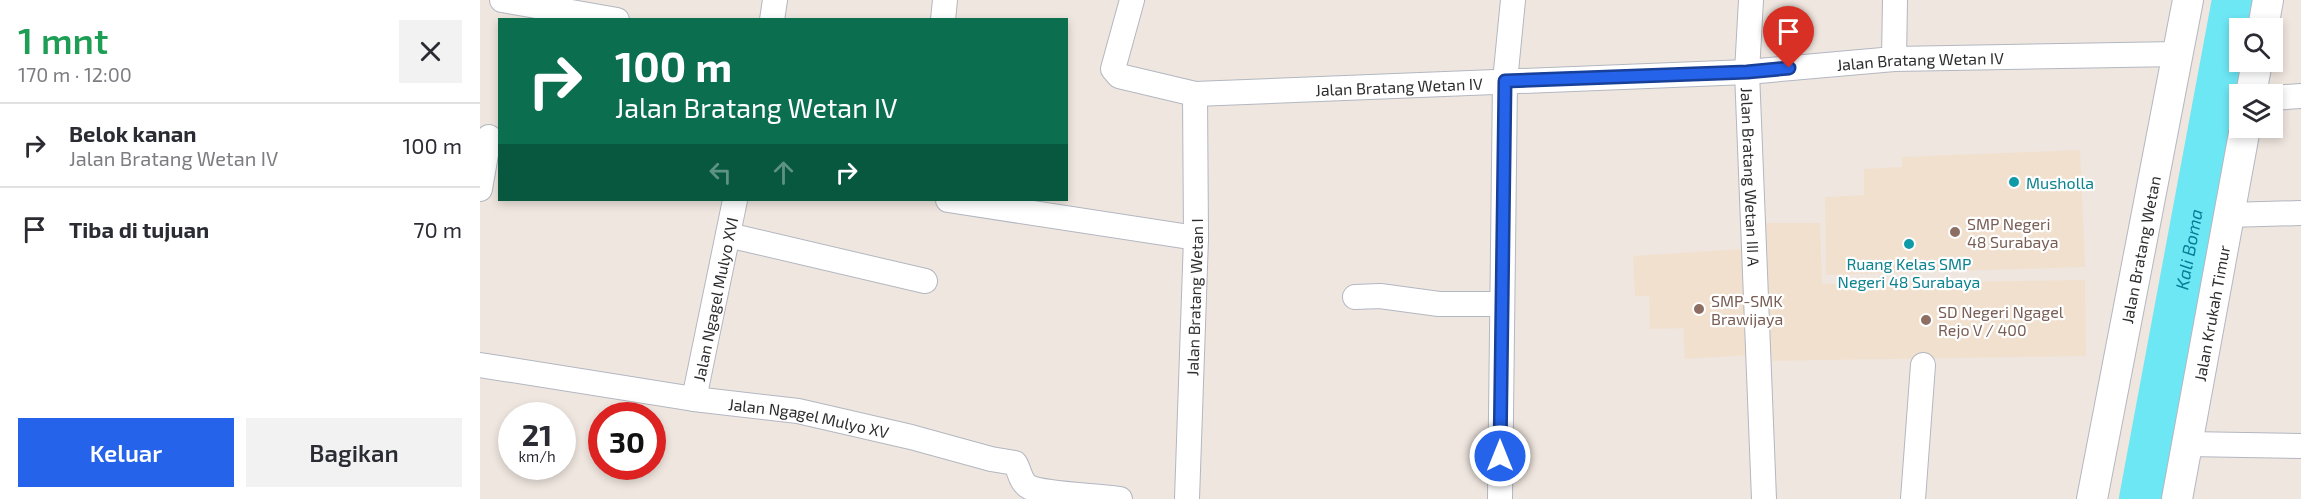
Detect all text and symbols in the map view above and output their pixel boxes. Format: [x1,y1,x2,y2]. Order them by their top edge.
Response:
pin [1763,6,1814,68]
icon: arrive [1772,15,1805,48]
text: 1 mnt [18,18,108,61]
map controls [2229,18,2283,138]
button: search [2229,18,2283,72]
button: close [399,20,462,83]
text: 100 m [615,40,732,90]
icon: right [516,42,594,120]
street label: Jalan Bratang Wetan IV [1836,48,2004,74]
text: 170 m · 12:00 [18,62,132,86]
street label: Jalan Bratang Wetan IV [1315,73,1483,99]
button: layers [2229,84,2283,138]
street label: Jalan Bratang Wetan III A [1738,87,1764,267]
text: Jalan Bratang Wetan IV [615,91,897,123]
text: Belok kanan [69,120,196,146]
icon: right [18,129,51,162]
text: 100 m [403,132,462,158]
text: Jalan Bratang Wetan IV [69,146,278,170]
icon: left [704,156,737,189]
icon: ahead [767,156,800,189]
icon: right [830,156,863,189]
place label: Musholla [2026,173,2094,192]
street label: Jalan Bratang Wetan [2116,174,2163,325]
marker: Musholla [2007,175,2021,189]
water label: Kali Boma [2170,207,2207,292]
icon: arrive [18,213,51,246]
place label: SMP Negeri 48 Surabaya [1967,214,2059,251]
street label: Jalan Ngagel Mulyo XVI [688,215,741,383]
text: Tiba di tujuan [69,216,209,242]
text: 70 m [413,216,462,242]
street label: Jalan Bratang Wetan I [1182,218,1206,376]
marker: SMP Negeri 48 Surabaya [1948,225,1962,239]
marker: Ruang Kelas SMP Negeri 48 Surabaya [1902,237,1916,251]
street label: Jalan Krukah Timur [2189,243,2233,383]
place label: Ruang Kelas SMP Negeri 48 Surabaya [1838,254,1980,291]
place label: SMP-SMK Brawijaya [1711,291,1783,329]
marker: SMP-SMK Brawijaya [1692,302,1706,316]
place label: SD Negeri Ngagel Rejo V / 400 [1938,302,2064,340]
marker: SD Negeri Ngagel Rejo V / 400 [1919,313,1933,327]
street label: Jalan Ngagel Mulyo XV [727,394,891,441]
speed limit sign: 30 [588,402,666,480]
text: 21 [522,416,552,452]
button: Keluar [18,418,234,487]
button: Bagikan [246,418,462,487]
position arrow [1468,424,1532,488]
text: km/h [518,447,556,465]

